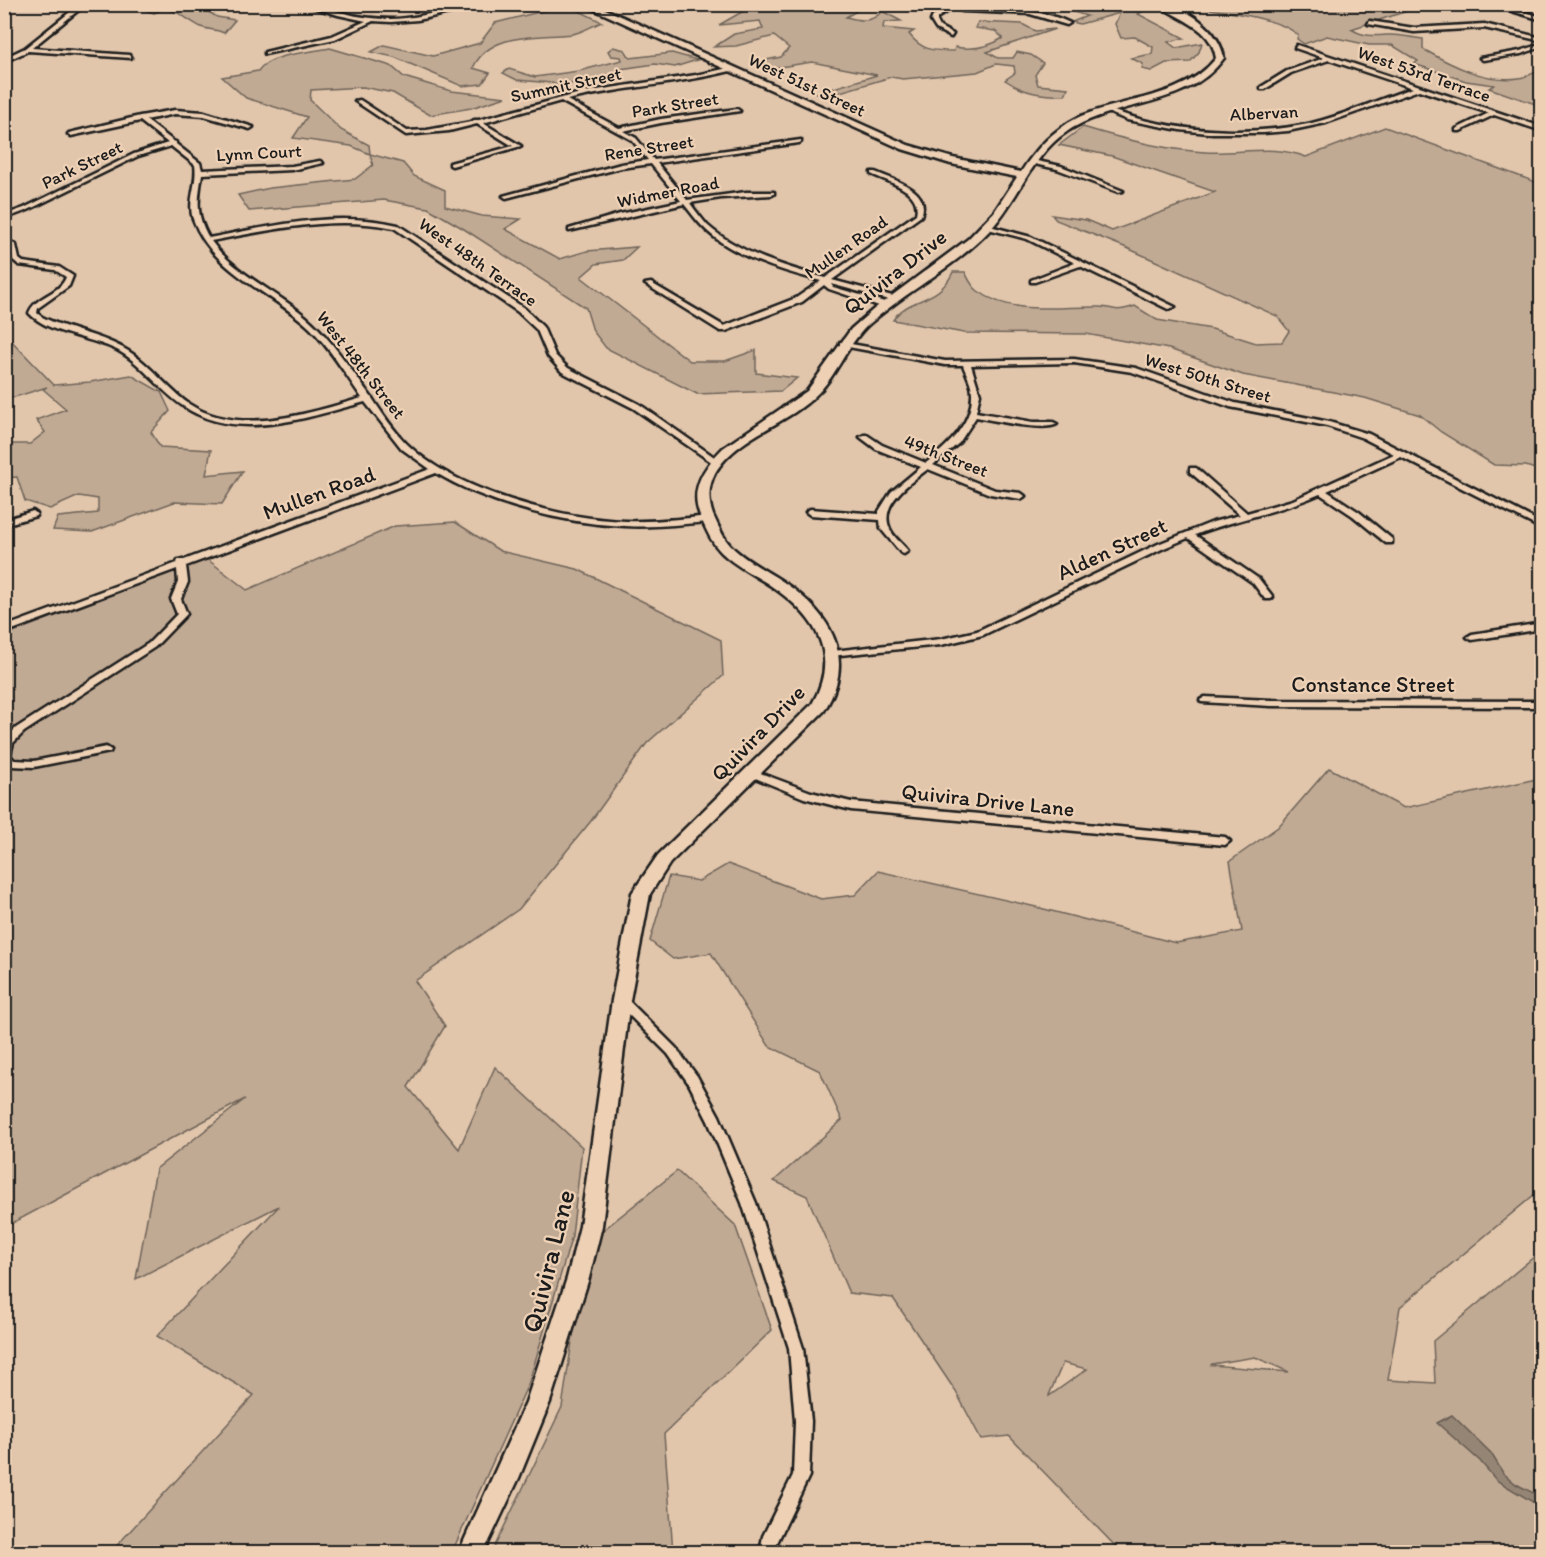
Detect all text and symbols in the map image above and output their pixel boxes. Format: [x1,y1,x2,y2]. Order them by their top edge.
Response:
street label: West 53rd Terrace [1355,41,1493,107]
street label: West 51st Street [745,48,869,122]
street label: Summit Street [509,62,624,107]
street label: Park Street [630,87,720,123]
street label: Albervan [1229,100,1299,126]
street label: Rene Street [603,130,695,166]
street label: Park Street [38,136,126,194]
street label: Lynn Court [216,140,303,166]
street label: Widmer Road [615,171,721,213]
street label: Mullen Road [800,210,892,284]
street label: West 48th Terrace [414,213,542,311]
street label: Quivira Drive [838,223,952,321]
street label: West 48th Street [312,307,410,424]
street label: West 50th Street [1142,348,1274,408]
street label: 49th Street [901,430,991,482]
street label: Mullen Road [259,460,379,526]
street label: Alden Street [1053,512,1171,586]
street label: Constance Street [1291,671,1455,698]
street label: Quivira Drive [705,679,811,787]
street label: Quivira Drive Lane [900,777,1076,823]
street label: Quivira Lane [514,1186,582,1336]

